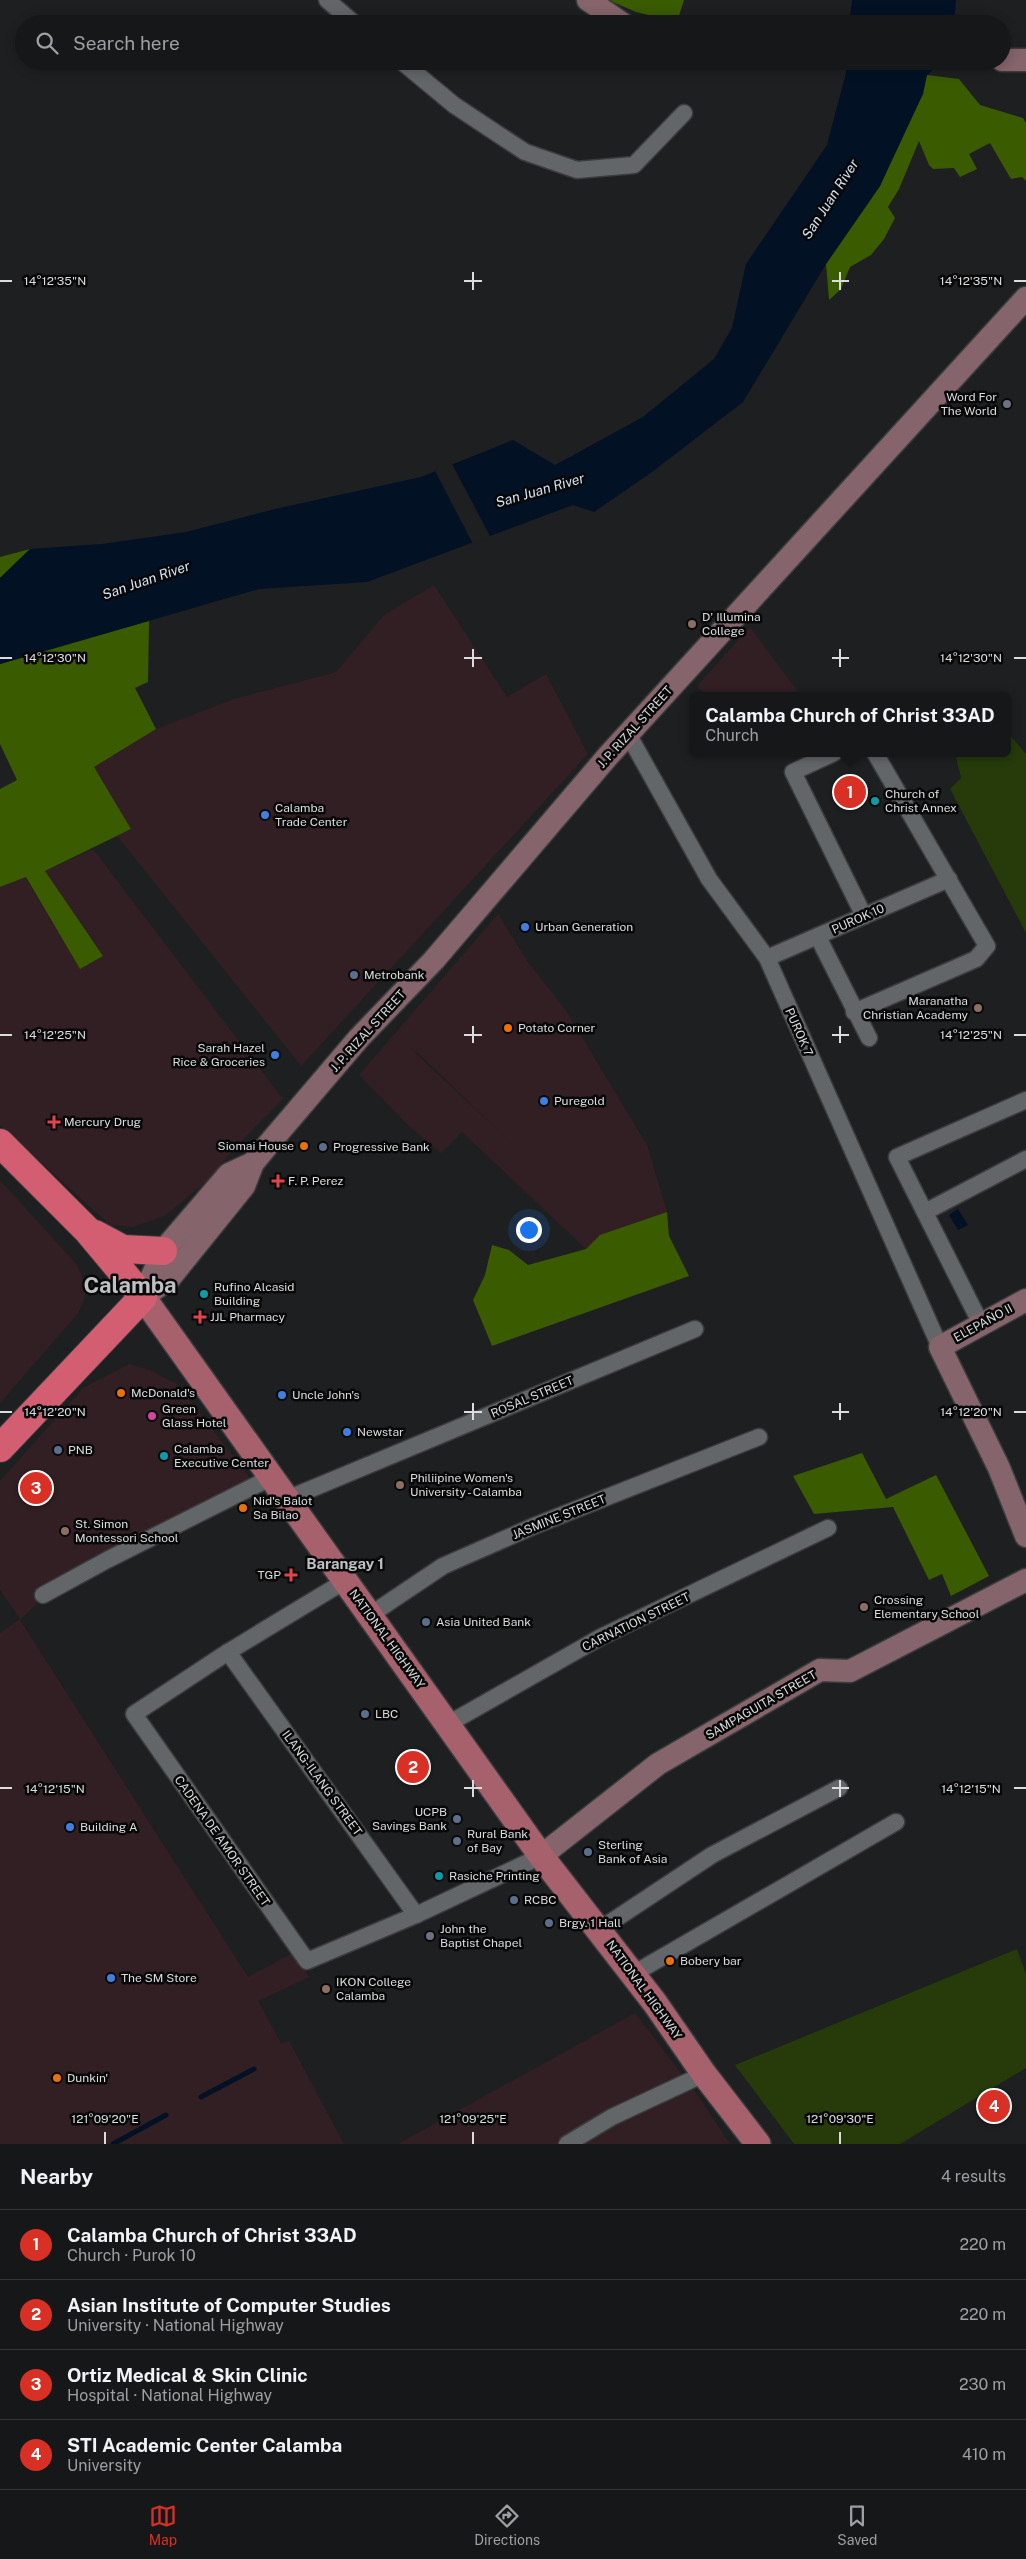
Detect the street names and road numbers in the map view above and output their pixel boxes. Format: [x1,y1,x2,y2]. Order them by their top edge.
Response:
street label: J. P. RIZAL STREET [595,683,675,771]
street label: PUROK 10 [829,901,887,937]
street label: J. P. RIZAL STREET [328,987,408,1075]
street label: PUROK 7 [782,1006,816,1058]
street label: ELEPAÑO II [951,1301,1015,1345]
street label: ROSAL STREET [489,1373,575,1421]
street label: JASMINE STREET [510,1492,608,1542]
street label: NATIONAL HIGHWAY [346,1587,428,1692]
street label: CARNATION STREET [580,1590,692,1654]
street label: SAMPAGUITA STREET [703,1668,819,1742]
street label: ILANG-ILANG STREET [279,1728,365,1838]
street label: CADENA DE AMOR STREET [172,1773,272,1909]
street label: NATIONAL HIGHWAY [603,1938,685,2043]

